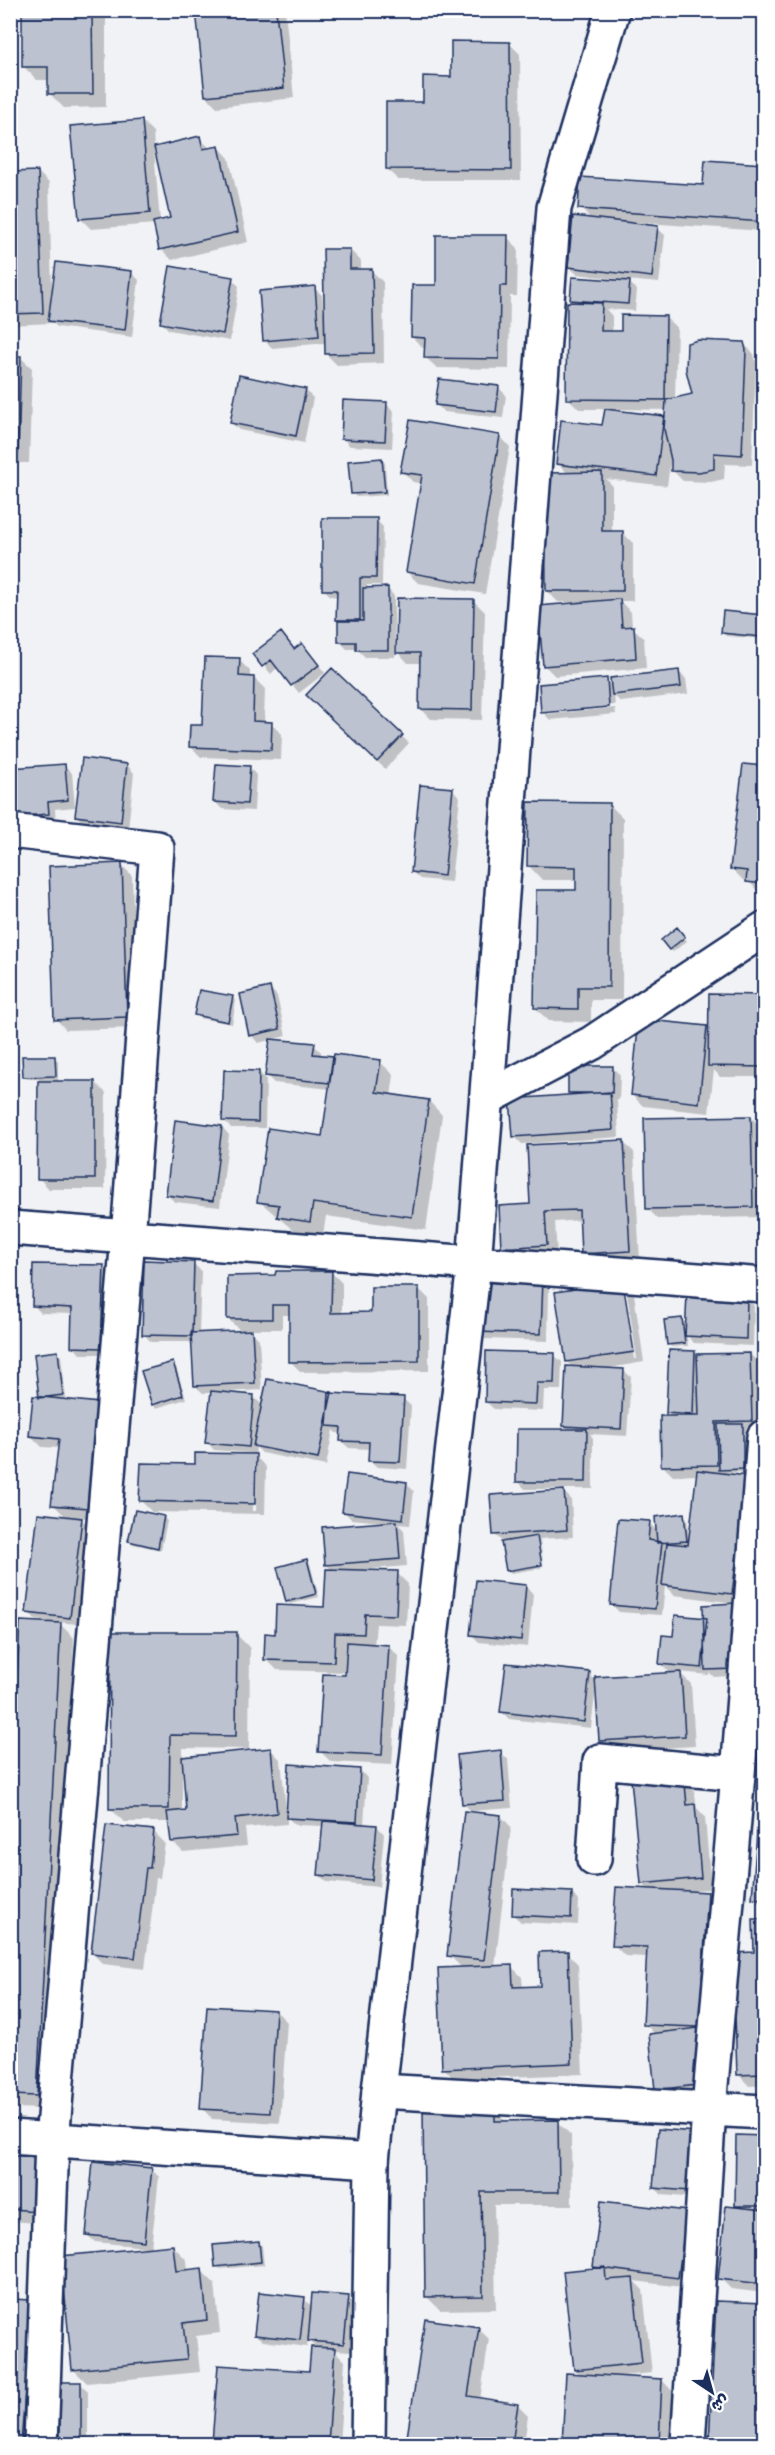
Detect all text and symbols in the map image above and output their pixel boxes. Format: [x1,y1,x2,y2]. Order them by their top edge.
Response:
north arrow [682,2362,742,2422]
text: ش [708,2391,734,2417]

